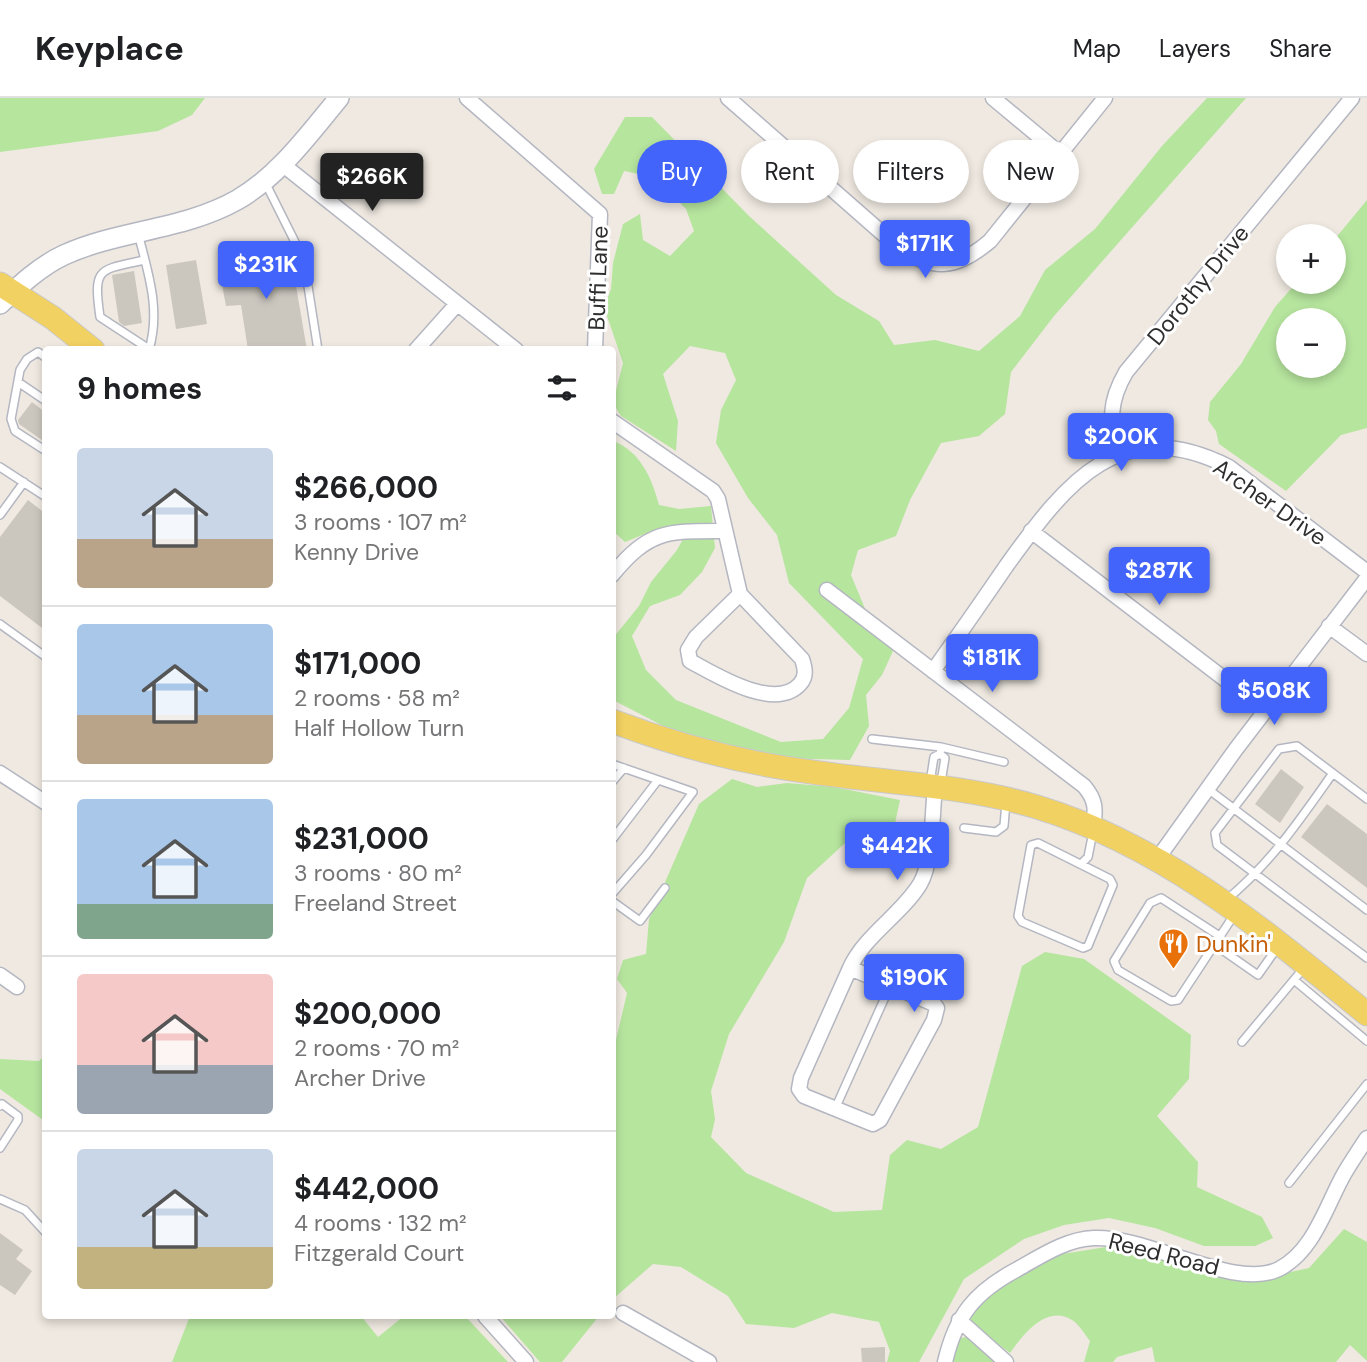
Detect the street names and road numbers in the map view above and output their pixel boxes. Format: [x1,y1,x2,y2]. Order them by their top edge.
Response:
street label: Dorothy Drive [1140,219,1256,351]
street label: Buffi Lane [581,225,615,331]
street label: Archer Drive [1207,452,1333,552]
street label: Reed Road [1105,1226,1223,1282]

